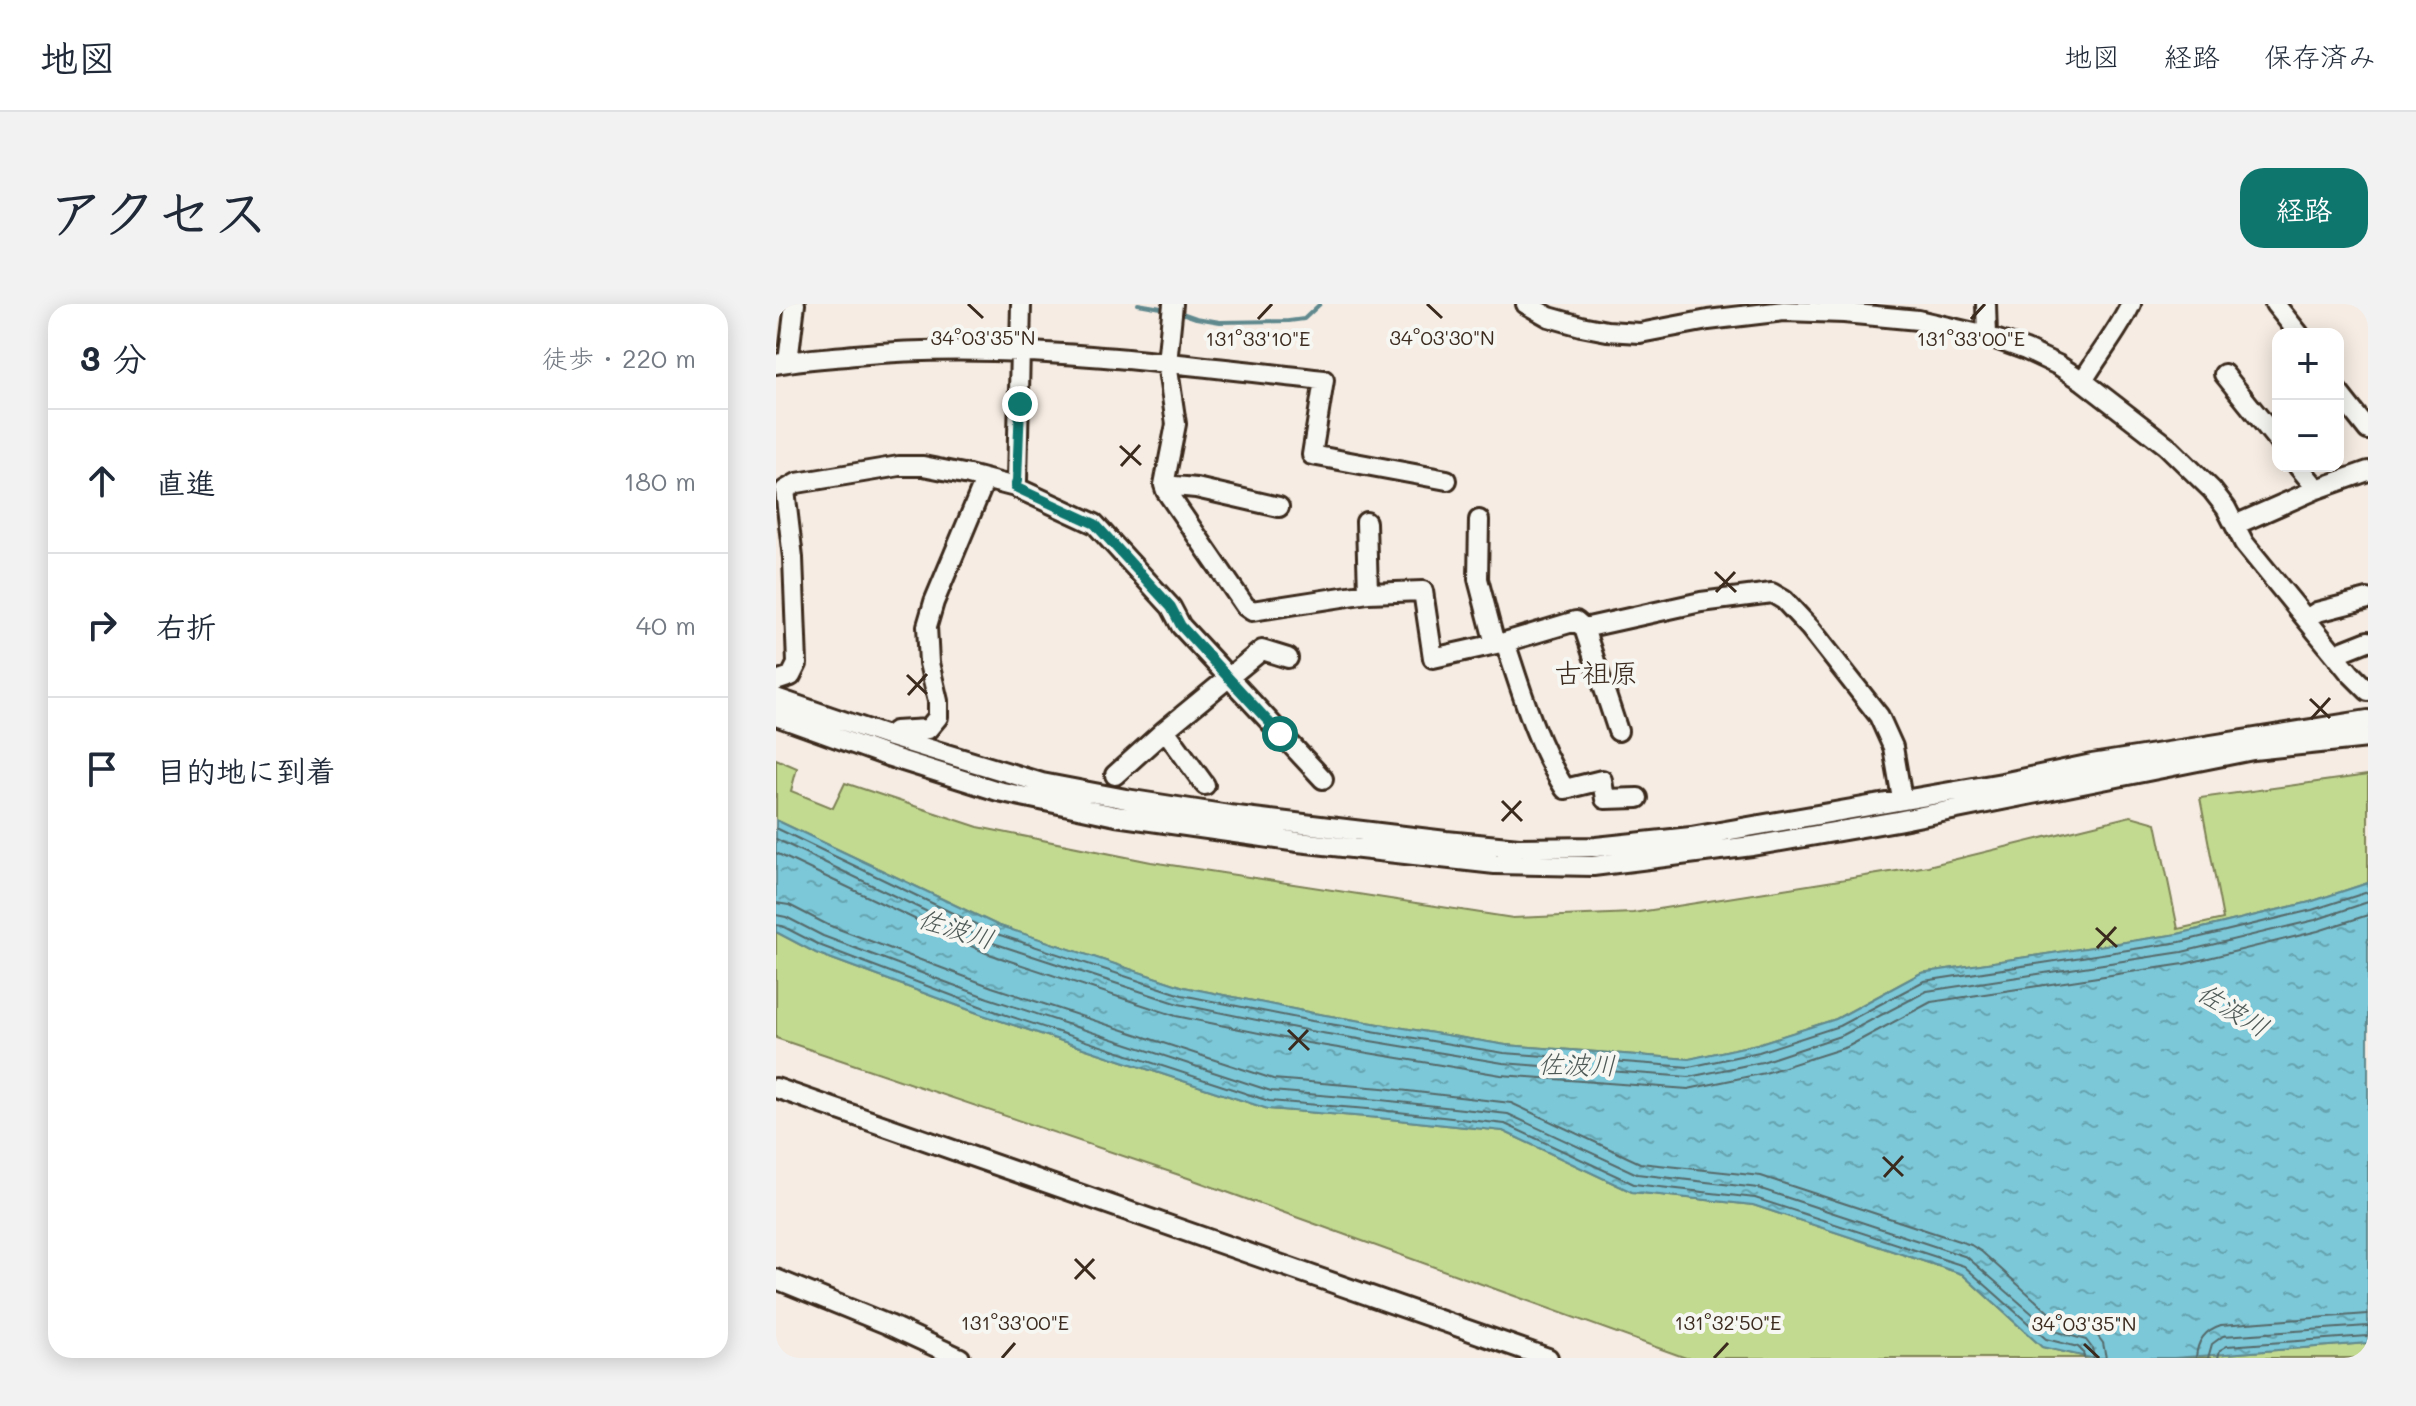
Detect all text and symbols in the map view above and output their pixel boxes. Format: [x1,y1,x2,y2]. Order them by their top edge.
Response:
text: 地図 [40,32,116,82]
text: 地図 [2064,38,2120,74]
text: 経路 [2164,38,2220,74]
text: 保存済み [2264,38,2376,74]
button: 経路 [2240,168,2368,248]
text: アクセス [48,174,269,247]
text: 34°03'35"N [931,324,1035,350]
text: 34°03'30"N [1389,324,1495,350]
text: 131°33'10"E [1206,325,1310,351]
text: 131°33'00"E [1917,325,2025,351]
map controls [2272,328,2344,472]
button: + [2272,328,2344,400]
text: 3 分 [80,335,147,380]
text: 徒歩 · 220 m [542,341,696,375]
route end [1002,386,1038,422]
button: − [2272,400,2344,472]
icon: ahead [80,459,124,503]
text: 直進 [156,462,216,502]
text: 180 m [624,464,696,498]
icon: right [80,603,124,647]
text: 右折 [156,606,216,646]
text: 40 m [636,608,696,642]
district label: 古祖原 [1554,654,1638,690]
route start [1262,716,1298,752]
icon: arrive [80,747,124,791]
text: 目的地に到着 [156,750,336,790]
water label: 佐波川 [914,900,999,956]
water label: 佐波川 [2191,974,2276,1044]
water label: 佐波川 [1538,1046,1616,1082]
text: 131°33'00"E [961,1309,1069,1335]
text: 131°32'50"E [1674,1309,1782,1335]
text: 34°03'35"N [2032,1310,2136,1336]

